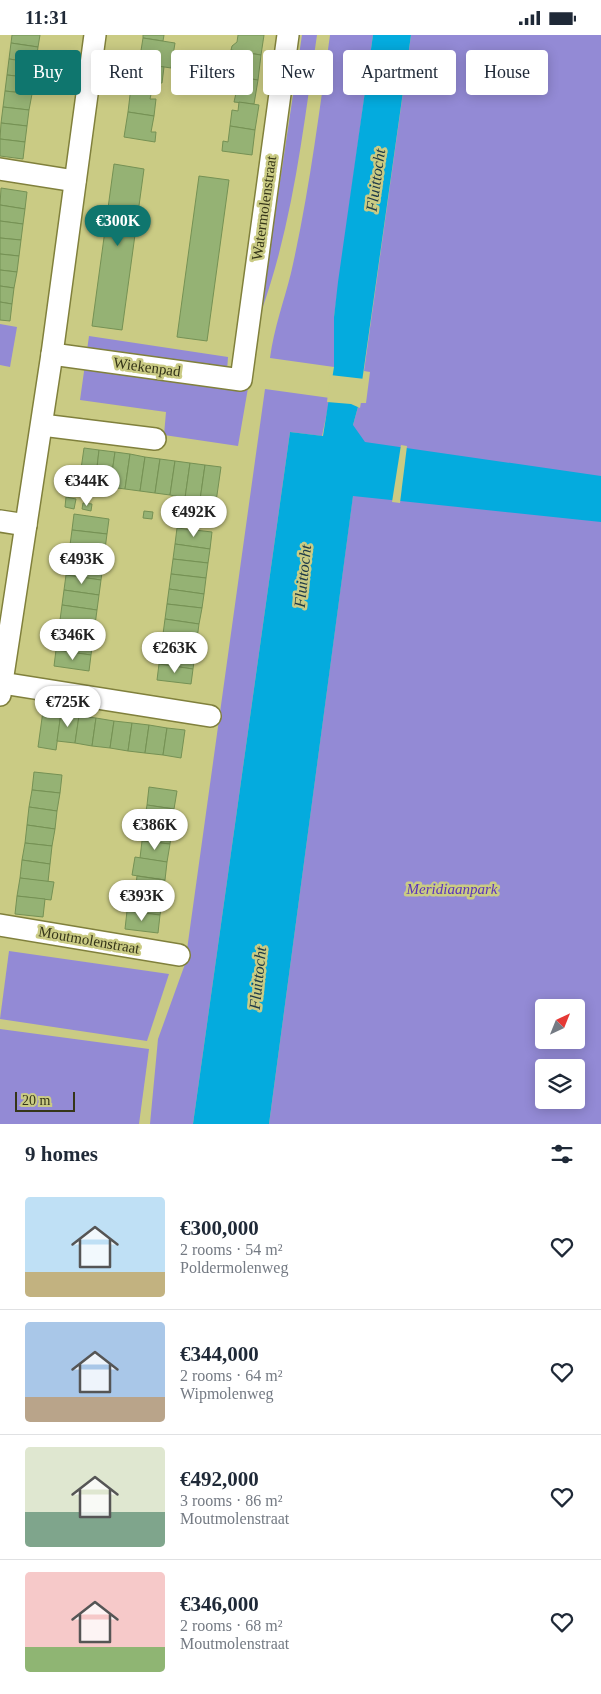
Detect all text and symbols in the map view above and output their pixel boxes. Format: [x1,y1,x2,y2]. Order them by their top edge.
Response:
text: 11:31 [25,7,68,28]
chip: Buy [15,50,81,95]
chip: Rent [91,50,161,95]
chip: Filters [171,50,253,95]
chip: New [263,50,333,95]
chip: Apartment [343,50,456,95]
chip: House [466,50,548,95]
water label: Fluittocht [363,147,388,213]
street label: Watermolenstraat [249,154,279,261]
pin: €300K [83,205,153,247]
text: €300K [96,212,140,229]
street label: Wiekenpad [112,354,182,380]
pin: €344K [52,465,122,507]
text: €344K [65,472,109,489]
pin: €492K [159,495,229,538]
text: €492K [172,503,216,520]
pin: €493K [47,543,117,585]
water label: Fluittocht [291,543,314,609]
text: €493K [60,550,104,567]
pin: €346K [38,619,108,661]
text: €346K [51,626,95,643]
pin: €263K [140,631,210,674]
text: €263K [153,639,197,656]
pin: €725K [33,685,103,728]
text: €725K [46,693,90,710]
pin: €386K [120,809,190,851]
text: €386K [133,816,177,833]
pin: €393K [107,879,177,922]
park label: Meridiaanpark [406,881,498,897]
text: €393K [120,887,164,904]
street label: Moutmolenstraat [37,923,142,957]
water label: Fluittocht [246,945,269,1011]
north arrow [535,999,585,1049]
map controls [535,999,585,1109]
button: layers [535,1059,585,1109]
scale bar [15,1089,75,1112]
text: 20 m [22,1093,50,1108]
icon: filters [548,1140,576,1168]
text: 9 homes [25,1142,98,1166]
text: €300,000 [180,1216,259,1240]
icon: home [65,1217,125,1277]
icon: heart [548,1233,576,1261]
text: 2 rooms · 54 m² [180,1241,283,1258]
text: Poldermolenweg [180,1259,288,1276]
icon: home [65,1342,125,1402]
text: €344,000 [180,1342,259,1366]
icon: heart [548,1358,576,1386]
text: 2 rooms · 64 m² [180,1367,283,1384]
text: Wipmolenweg [180,1385,274,1402]
icon: home [65,1467,125,1527]
text: €492,000 [180,1467,259,1491]
icon: heart [548,1483,576,1511]
text: 3 rooms · 86 m² [180,1492,283,1509]
text: Moutmolenstraat [180,1510,289,1527]
icon: home [65,1592,125,1652]
text: €346,000 [180,1592,259,1616]
icon: heart [548,1608,576,1636]
text: 2 rooms · 68 m² [180,1617,283,1634]
text: Moutmolenstraat [180,1635,289,1652]

